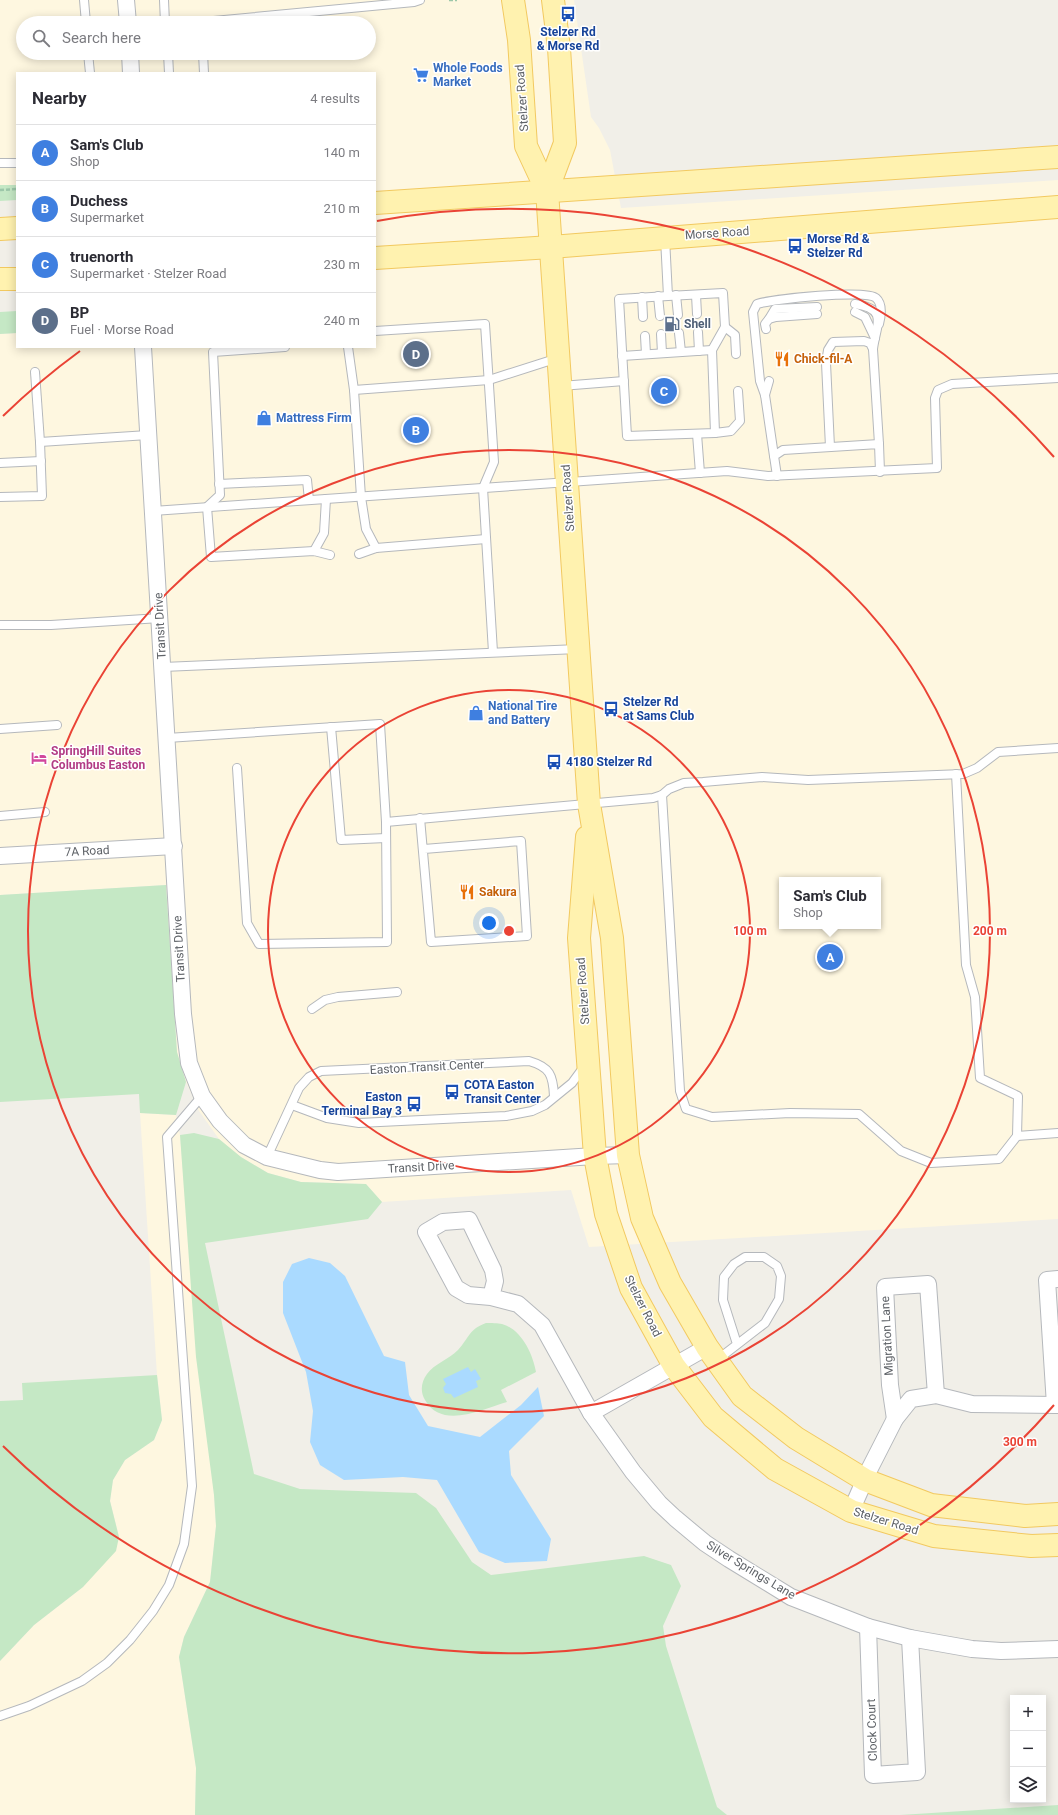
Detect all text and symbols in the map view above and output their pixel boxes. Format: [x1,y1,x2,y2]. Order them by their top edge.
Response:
bus stop icon: Stelzer Rd & Morse Rd [559,5,577,23]
search box [16,16,376,60]
place label: Stelzer Rd & Morse Rd [537,25,600,53]
icon: search [30,27,52,49]
text: Search here [62,29,141,47]
place label: Whole Foods Market [433,61,503,89]
street label: Stelzer Road [513,64,531,132]
supermarket icon: Whole Foods Market [412,66,430,84]
text: Nearby [32,88,87,108]
text: 4 results [310,91,360,106]
text: Sam's Club [70,136,143,154]
text: A [41,145,49,160]
text: 140 m [323,145,360,160]
text: Shop [70,154,100,169]
text: Duchess [70,192,128,210]
text: B [41,201,49,216]
text: 210 m [323,201,360,216]
text: Supermarket [70,210,144,225]
street label: Morse Road [684,224,750,242]
place label: Morse Rd & Stelzer Rd [807,232,870,260]
bus stop icon: Morse Rd & Stelzer Rd [786,237,804,255]
text: truenorth [70,248,133,266]
text: C [41,257,49,272]
text: 230 m [323,257,360,272]
text: Supermarket · Stelzer Road [70,266,227,281]
text: BP [70,304,89,322]
text: D [41,313,49,328]
text: 240 m [323,313,360,328]
fuel station icon: Shell [663,315,681,333]
place label: Shell [684,317,711,331]
text: Fuel · Morse Road [70,322,174,337]
pin: D [403,339,429,369]
restaurant icon: Chick-fil-A [773,350,791,368]
place label: Chick-fil-A [794,352,853,366]
pin: C [651,376,677,406]
shop icon: Mattress Firm [255,409,273,427]
place label: Mattress Firm [276,411,352,425]
pin: B [403,415,429,445]
street label: Stelzer Road [559,464,577,532]
street label: Transit Drive [151,592,169,660]
place label: Stelzer Rd at Sams Club [623,695,695,723]
place label: National Tire and Battery [488,699,558,727]
bus stop icon: Stelzer Rd at Sams Club [602,700,620,718]
shop icon: National Tire and Battery [467,704,485,722]
place label: SpringHill Suites Columbus Easton [51,744,146,772]
hotel icon: SpringHill Suites Columbus Easton [30,749,48,767]
bus stop icon: 4180 Stelzer Rd [545,753,563,771]
place label: 4180 Stelzer Rd [566,755,652,769]
street label: 7A Road [64,843,110,859]
popup [779,877,881,929]
restaurant icon: Sakura [458,883,476,901]
place label: Sakura [479,885,517,899]
text: Sam's Club [793,887,867,905]
text: Shop [793,905,823,920]
your location [479,913,499,933]
street label: Transit Drive [170,915,188,983]
centre of rings [502,924,516,938]
text: 100 m [733,924,767,938]
text: 200 m [973,924,1007,938]
pin: A [817,942,843,972]
street label: Stelzer Road [574,957,592,1025]
street label: Easton Transit Center [369,1057,485,1077]
place label: COTA Easton Transit Center [464,1078,541,1106]
bus stop icon: COTA Easton Transit Center [443,1083,461,1101]
place label: Easton Terminal Bay 3 [321,1090,402,1118]
bus stop icon: Easton Terminal Bay 3 [405,1095,423,1113]
street label: Transit Drive [387,1158,455,1176]
street label: Stelzer Road [622,1273,664,1339]
street label: Migration Lane [878,1296,896,1376]
text: 300 m [1003,1435,1037,1449]
street label: Stelzer Road [852,1504,920,1538]
street label: Silver Springs Lane [704,1538,798,1602]
map controls [1010,1695,1046,1803]
button: + [1010,1695,1046,1731]
street label: Clock Court [864,1698,880,1761]
button: − [1010,1731,1046,1767]
button: layers [1010,1767,1046,1803]

